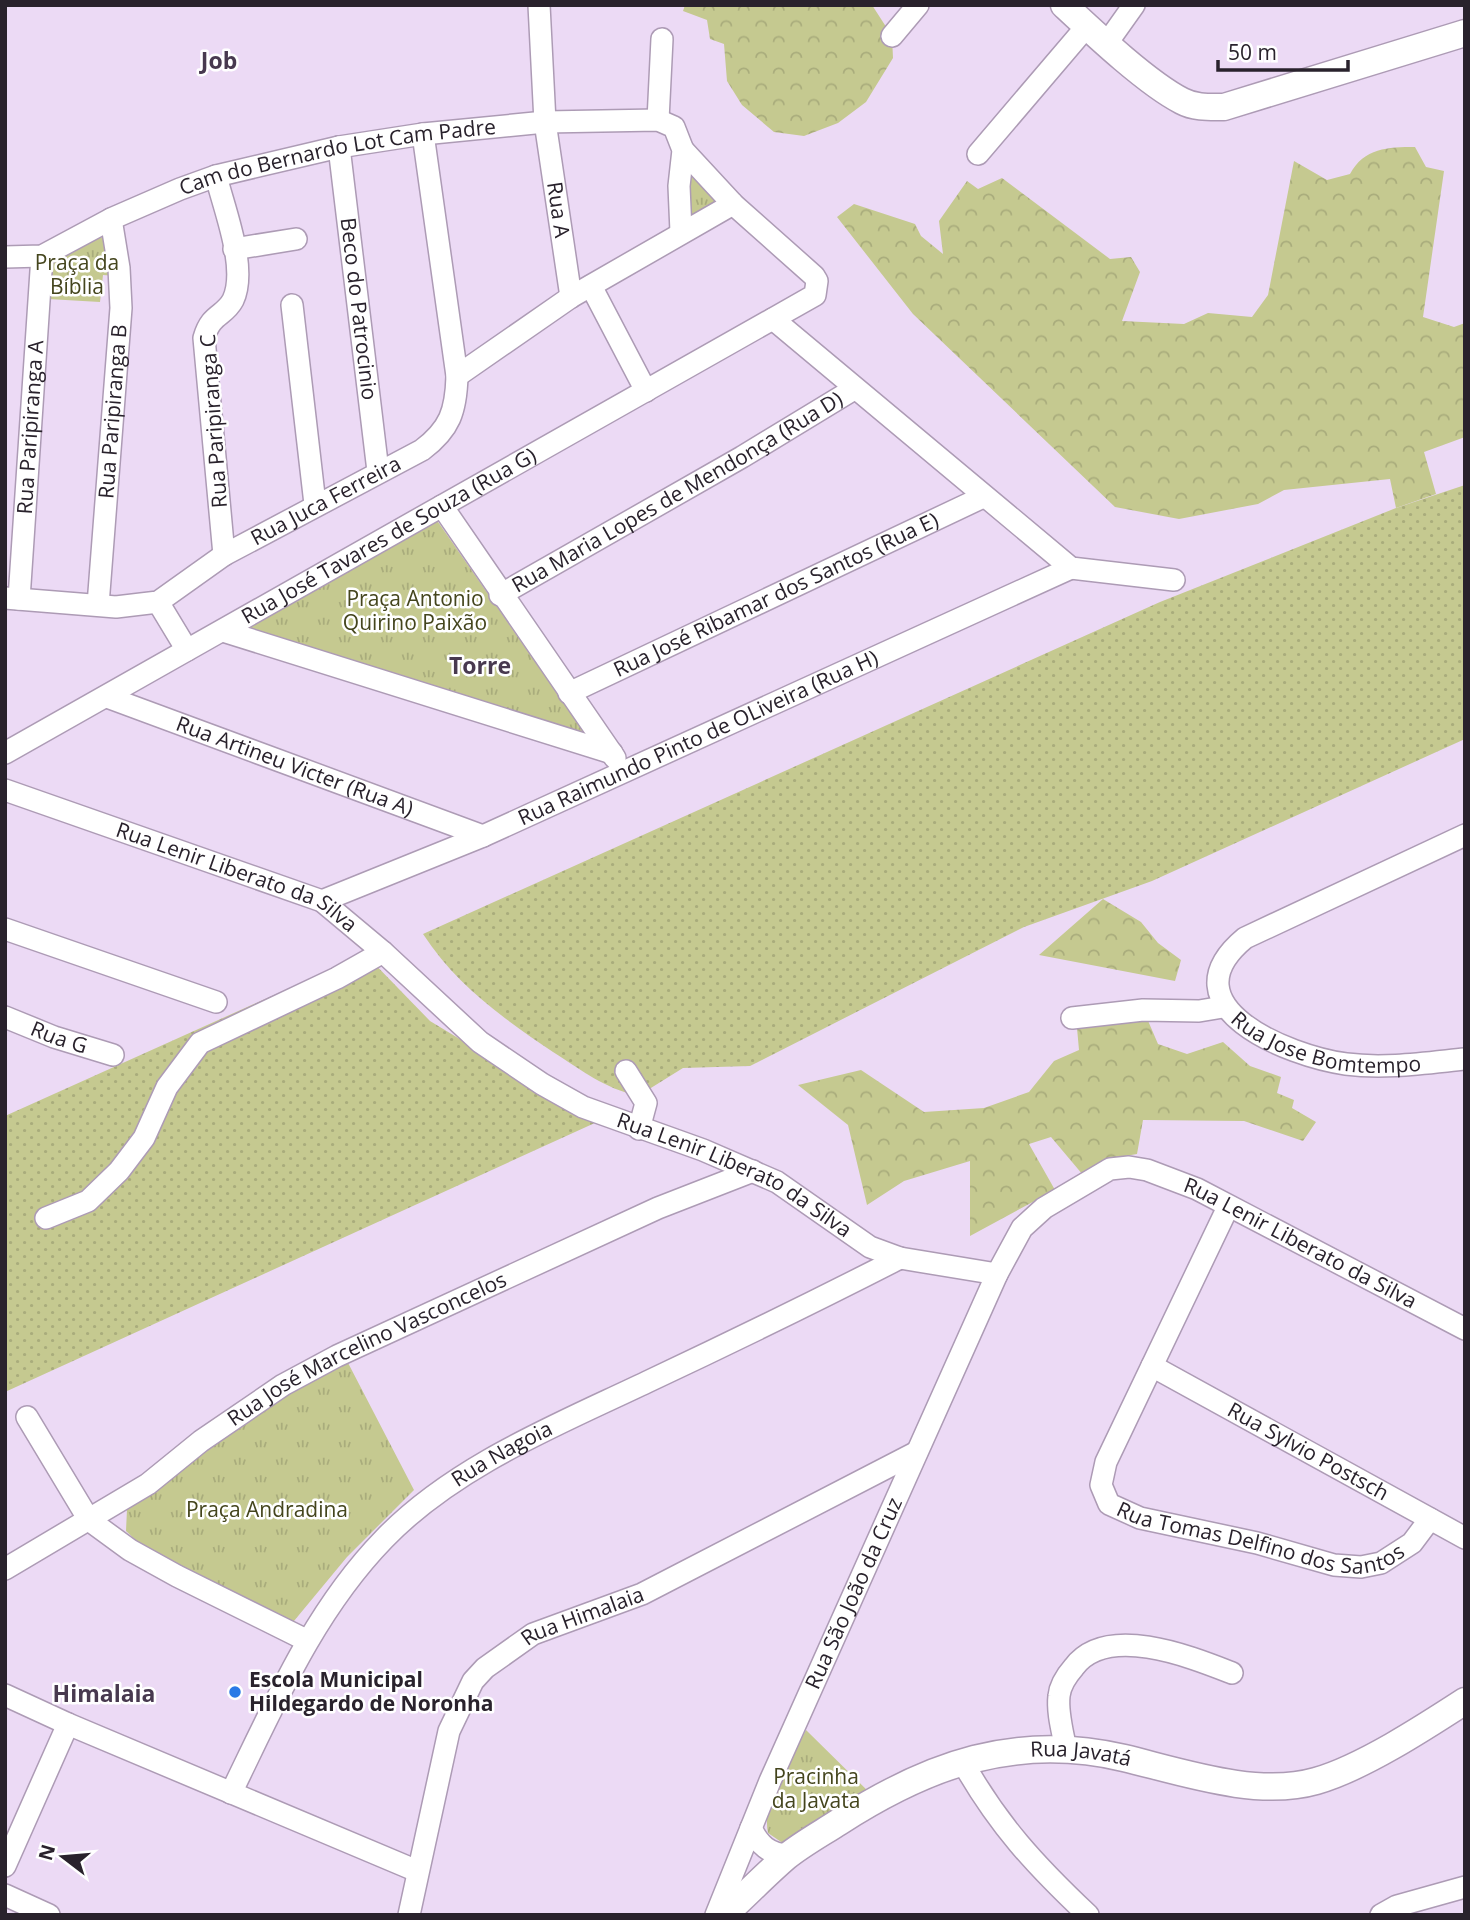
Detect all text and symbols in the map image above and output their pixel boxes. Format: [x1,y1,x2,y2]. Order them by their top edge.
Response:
scale bar [1218,28,1348,72]
text: 50 m [1228,38,1277,66]
district label: Job [199,44,237,76]
street label: Cam do Bernardo Lot Cam Padre [175,112,497,201]
street label: Rua A [541,180,577,240]
street label: Beco do Patrocinio [335,216,384,402]
park label: Praça da Bíblia [35,248,119,300]
street label: Rua Paripiranga B [91,323,133,500]
street label: Rua Paripiranga C [193,333,233,509]
street label: Rua Paripiranga A [10,339,49,515]
street label: Rua Maria Lopes de Mendonça (Rua D) [506,384,848,598]
street label: Rua José Tavares de Souza (Rua G) [236,441,541,630]
street label: Rua Juca Ferreira [246,449,405,551]
street label: Rua José Ribamar dos Santos (Rua E) [609,505,943,683]
park label: Praça Antonio Quirino Paixão [343,584,487,636]
street label: Rua Raimundo Pinto de OLiveira (Rua H) [513,643,882,831]
district label: Torre [449,649,511,681]
street label: Rua Artineu Victer (Rua A) [173,709,417,822]
street label: Rua Lenir Liberato da Silva [112,815,364,938]
street label: Rua Jose Bomtempo [1226,1005,1422,1079]
street label: Rua G [27,1014,91,1059]
street label: Rua Lenir Liberato da Silva [613,1105,858,1243]
street label: Rua Lenir Liberato da Silva [1180,1170,1422,1314]
street label: Rua José Marcelino Vasconcelos [221,1265,511,1432]
street label: Rua Sylvio Postsch [1223,1395,1394,1506]
street label: Rua Nagoia [445,1414,557,1493]
street label: Rua São João da Cruz [798,1493,908,1693]
street label: Rua Tomas Delfino dos Santos [1113,1494,1409,1580]
park label: Praça Andradina [186,1495,348,1523]
street label: Rua Himalaia [515,1580,647,1651]
place label: Escola Municipal Hildegardo de Noronha [249,1665,493,1717]
district label: Himalaia [53,1677,155,1709]
marker: Escola Municipal Hildegardo de Noronha [227,1684,243,1700]
street label: Rua Javatá [1030,1734,1135,1772]
park label: Pracinha da Javata [772,1762,860,1814]
north arrow [28,1822,98,1892]
text: N [32,1841,61,1863]

